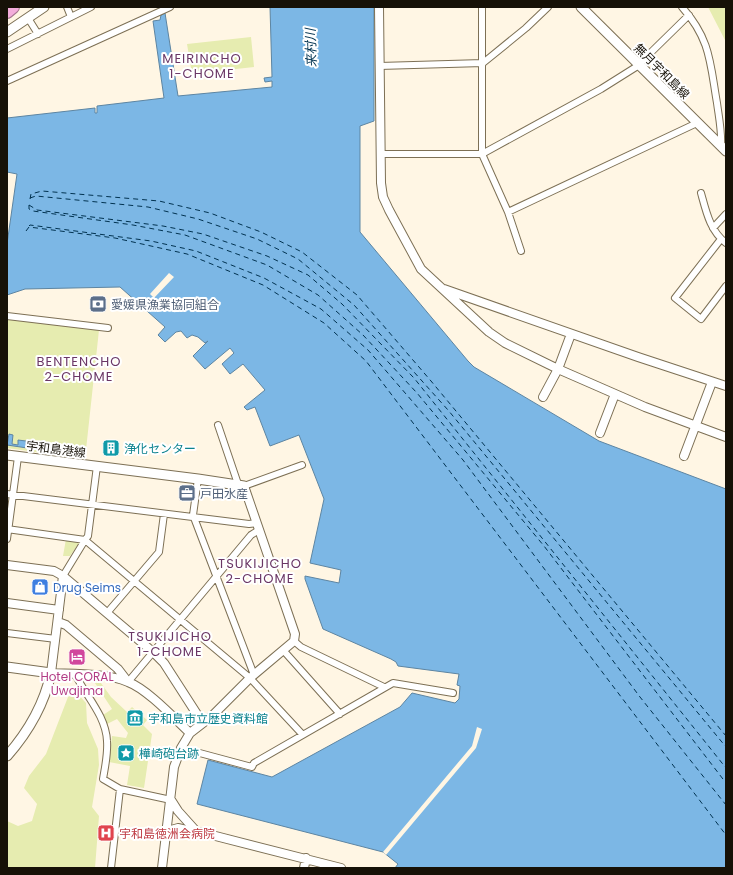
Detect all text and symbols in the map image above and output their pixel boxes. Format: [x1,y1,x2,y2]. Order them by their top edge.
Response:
water label: 来村川 [301,26,321,68]
street label: 無月宇和島線 [631,40,693,102]
district label: MEIRINCHO 1-CHOME [162,49,242,83]
bank icon: 愛媛県漁業協同組合 [88,294,108,314]
place label: 愛媛県漁業協同組合 [111,296,219,313]
district label: BENTENCHO 2-CHOME [37,352,121,386]
street label: 宇和島港線 [25,437,87,461]
building icon: 浄化センター [101,438,121,458]
place label: 浄化センター [124,440,196,457]
office icon: 戸田水産 [177,483,197,503]
place label: 戸田水産 [200,485,248,502]
district label: TSUKIJICHO 2-CHOME [218,554,302,588]
shop icon: Drug Seims [30,577,50,597]
place label: Drug Seims [53,579,121,596]
district label: TSUKIJICHO 1-CHOME [128,627,212,661]
hotel icon: Hotel CORAL Uwajima [67,647,87,667]
place label: Hotel CORAL Uwajima [40,668,114,699]
museum icon: 宇和島市立歴史資料館 [125,708,145,728]
place label: 宇和島市立歴史資料館 [148,710,268,727]
place icon: 樺崎砲台跡 [116,743,136,763]
place label: 樺崎砲台跡 [139,745,199,762]
hospital icon: 宇和島徳洲会病院 [96,823,116,843]
place label: 宇和島徳洲会病院 [119,825,215,842]

